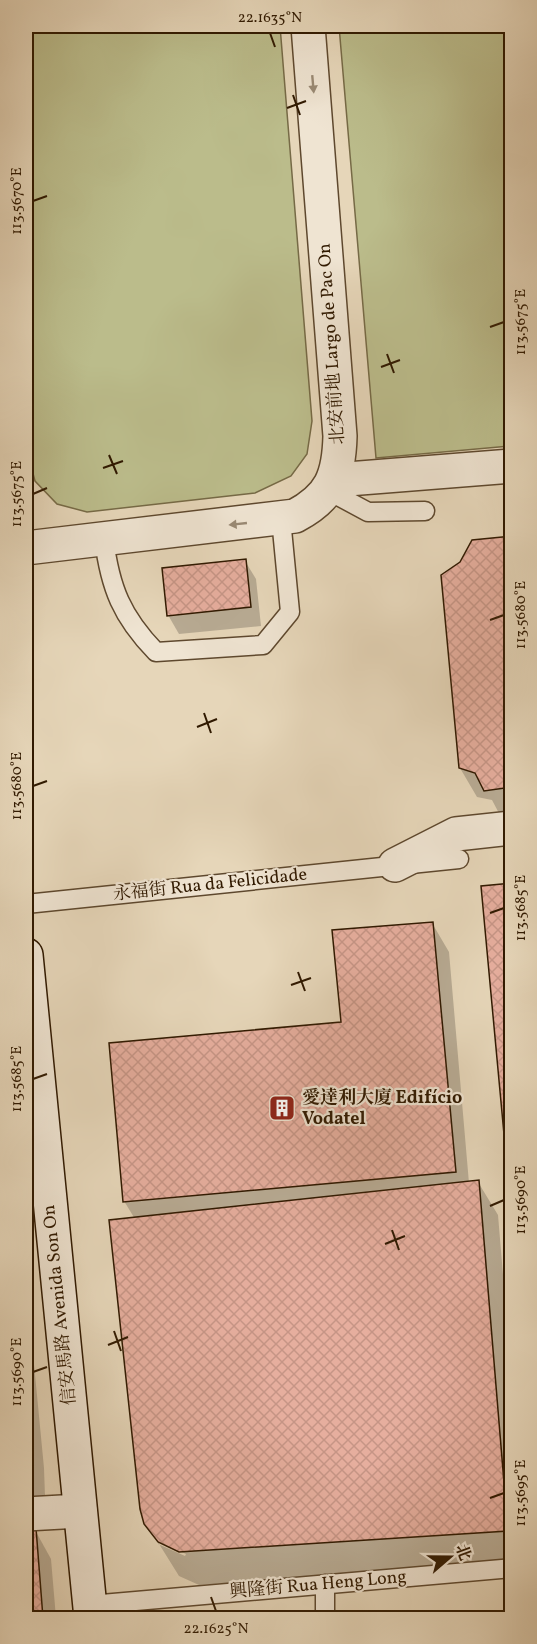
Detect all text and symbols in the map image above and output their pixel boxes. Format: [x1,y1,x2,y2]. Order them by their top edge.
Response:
text: 22.1635°N [238,8,302,29]
one-way arrow [308,74,317,93]
text: 113.5670°E [7,167,28,235]
street label: 北安前地 Largo de Pac On [312,242,352,446]
text: 113.5675°E [511,289,532,355]
text: 113.5675°E [7,461,28,527]
one-way arrow [229,519,248,529]
text: 113.5680°E [511,581,532,649]
text: 113.5680°E [7,752,28,820]
street label: 永福街 Rua da Felicidade [112,862,308,908]
text: 113.5685°E [511,875,532,941]
text: 113.5685°E [7,1046,28,1112]
place label: 愛達利大廈 Edifício Vodatel [302,1086,462,1132]
building icon: 愛達利大廈 Edifício Vodatel [267,1093,297,1123]
text: 113.5690°E [511,1166,532,1234]
street label: 信安馬路 Avenida Son On [37,1203,83,1407]
text: 113.5690°E [7,1338,28,1406]
text: 113.5695°E [511,1460,532,1526]
north arrow [420,1527,480,1587]
text: 北 [449,1541,475,1564]
street label: 興隆街 Rua Heng Long [228,1565,408,1605]
text: 22.1625°N [183,1619,249,1640]

